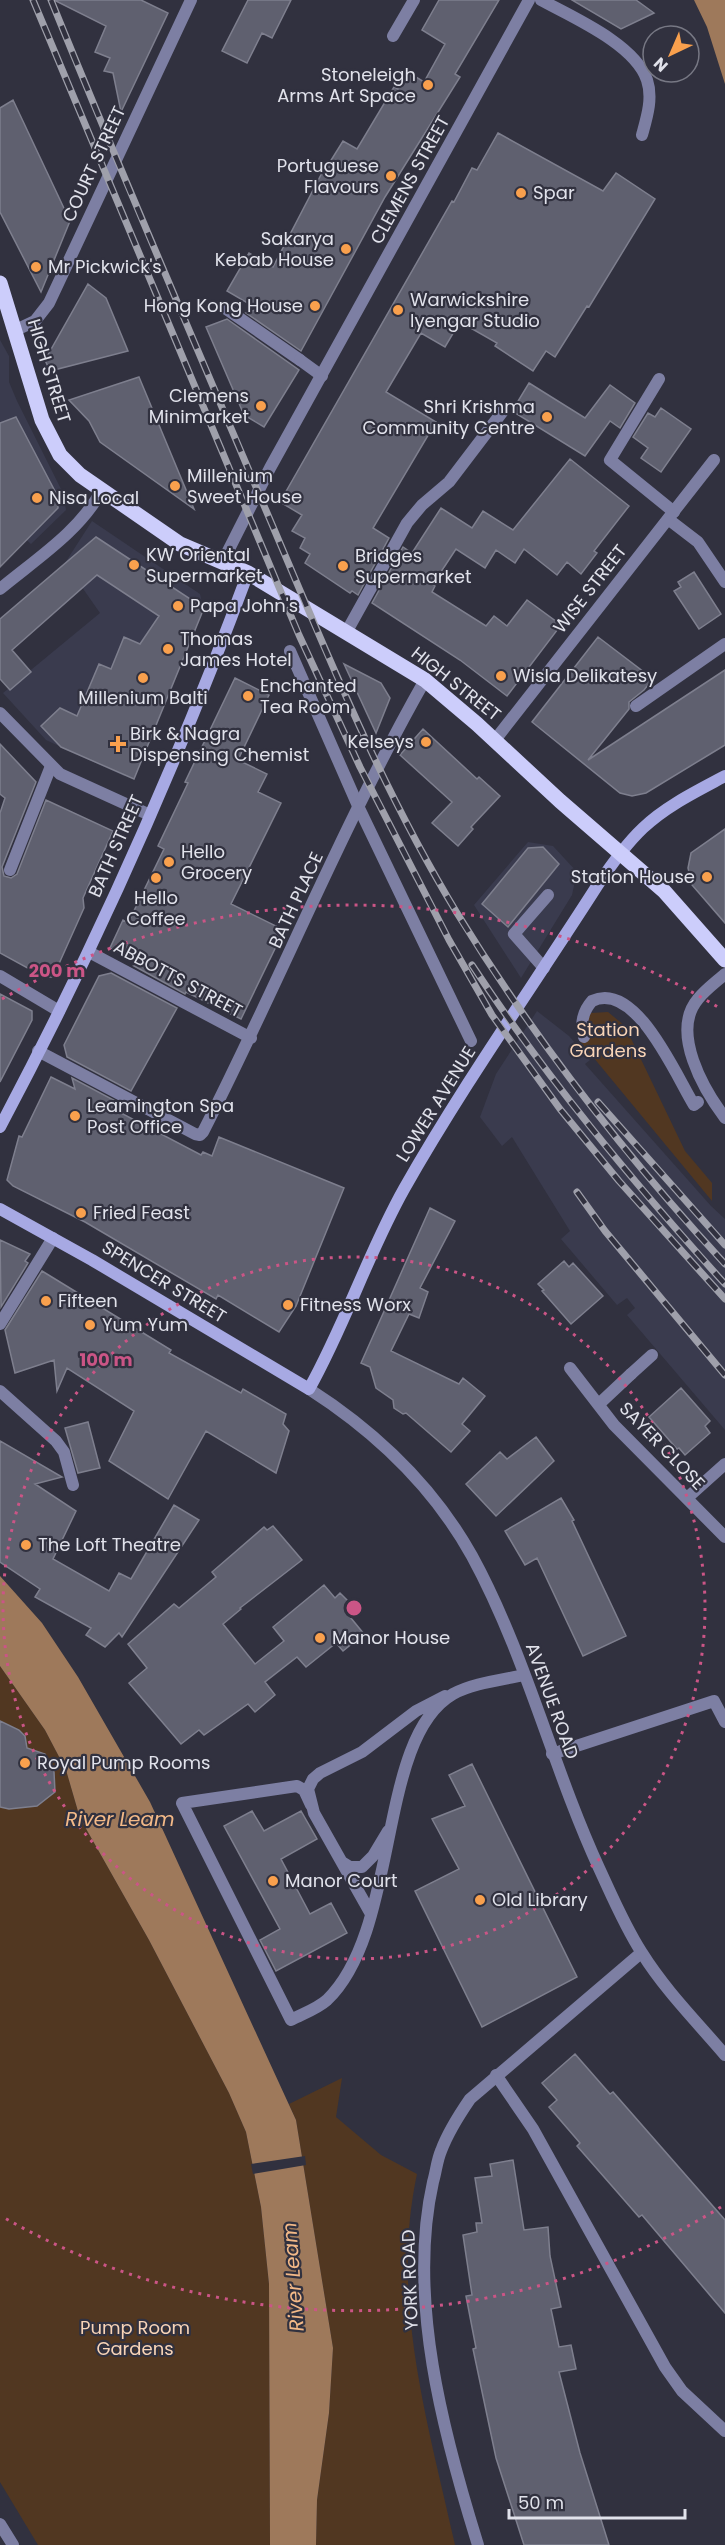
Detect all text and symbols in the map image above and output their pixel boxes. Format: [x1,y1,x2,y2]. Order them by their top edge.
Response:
north arrow [641,24,701,84]
text: N [649,52,673,77]
place label: Stoneleigh Arms Art Space [277,62,416,108]
marker: Stoneleigh Arms Art Space [421,78,435,92]
street label: COURT STREET [56,102,131,226]
street label: CLEMENS STREET [364,111,455,248]
place label: Portuguese Flavours [277,153,379,199]
marker: Portuguese Flavours [384,169,398,183]
place label: Spar [533,180,575,205]
marker: Spar [514,186,528,200]
place label: Sakarya Kebab House [215,226,334,272]
marker: Sakarya Kebab House [339,242,353,256]
place label: Mr Pickwick's [48,254,162,279]
marker: Mr Pickwick's [29,260,43,274]
place label: Warwickshire Iyengar Studio [410,287,540,333]
place label: Hong Kong House [144,293,303,318]
marker: Hong Kong House [308,299,322,313]
marker: Warwickshire Iyengar Studio [391,303,405,317]
street label: HIGH STREET [22,316,77,426]
place label: Clemens Minimarket [149,383,249,429]
place label: Shri Krishma Community Centre [363,394,535,440]
marker: Clemens Minimarket [254,399,268,413]
marker: Shri Krishma Community Centre [540,410,554,424]
place label: Millenium Sweet House [187,463,302,509]
marker: Millenium Sweet House [168,479,182,493]
place label: Nisa Local [49,485,139,510]
marker: Nisa Local [30,491,44,505]
street label: WISE STREET [547,539,632,638]
place label: KW Oriental Supermarket [146,542,263,588]
place label: Bridges Supermarket [355,543,472,589]
marker: KW Oriental Supermarket [127,558,141,572]
marker: Bridges Supermarket [336,559,350,573]
place label: Papa John's [190,593,298,618]
marker: Papa John's [171,599,185,613]
place label: Thomas James Hotel [180,626,292,672]
street label: HIGH STREET [406,641,507,727]
marker: Thomas James Hotel [161,642,175,656]
place label: Wisla Delikatesy [513,663,657,688]
marker: Wisla Delikatesy [494,669,508,683]
marker: Millenium Balti [136,671,150,685]
place label: Enchanted Tea Room [260,673,357,719]
place label: Millenium Balti [78,685,208,710]
marker: Enchanted Tea Room [241,689,255,703]
place label: Birk & Nagra Dispensing Chemist [130,721,309,767]
place label: Kelseys [348,729,414,754]
marker: Kelseys [419,735,433,749]
marker: Birk & Nagra Dispensing Chemist [111,737,125,751]
street label: BATH STREET [82,790,149,901]
place label: Hello Grocery [181,839,252,885]
street label: BATH PLACE [262,848,329,952]
marker: Hello Grocery [162,855,176,869]
place label: Station House [571,864,695,889]
marker: Station House [700,870,714,884]
marker: Hello Coffee [149,871,163,885]
place label: Hello Coffee [126,885,186,931]
street label: ABBOTTS STREET [109,934,247,1023]
text: 200 m [29,958,85,983]
park label: Station Gardens [569,1017,647,1063]
street label: LOWER AVENUE [390,1041,481,1166]
place label: Leamington Spa Post Office [87,1093,234,1139]
marker: Leamington Spa Post Office [68,1109,82,1123]
place label: Fried Feast [93,1200,190,1225]
marker: Fried Feast [74,1206,88,1220]
street label: SPENCER STREET [97,1234,231,1329]
place label: Fifteen [58,1288,118,1313]
place label: Fitness Worx [300,1292,411,1317]
marker: Fifteen [39,1294,53,1308]
marker: Fitness Worx [281,1298,295,1312]
place label: Yum Yum [102,1312,188,1337]
marker: Yum Yum [83,1318,97,1332]
text: 100 m [79,1347,133,1372]
street label: SAYER CLOSE [614,1396,711,1495]
place label: The Loft Theatre [38,1532,181,1557]
marker: The Loft Theatre [19,1538,33,1552]
centre of rings [344,1598,364,1618]
place label: Manor House [332,1625,450,1650]
marker: Manor House [313,1631,327,1645]
street label: AVENUE ROAD [520,1639,585,1763]
place label: Royal Pump Rooms [37,1750,210,1775]
marker: Royal Pump Rooms [18,1756,32,1770]
water label: River Leam [65,1805,175,1833]
place label: Manor Court [285,1868,397,1893]
marker: Manor Court [266,1874,280,1888]
place label: Old Library [492,1887,588,1912]
marker: Old Library [473,1893,487,1907]
water label: River Leam [275,2222,311,2332]
street label: YORK ROAD [395,2229,424,2331]
park label: Pump Room Gardens [80,2315,190,2361]
scale bar [509,2482,684,2520]
text: 50 m [518,2490,564,2515]

